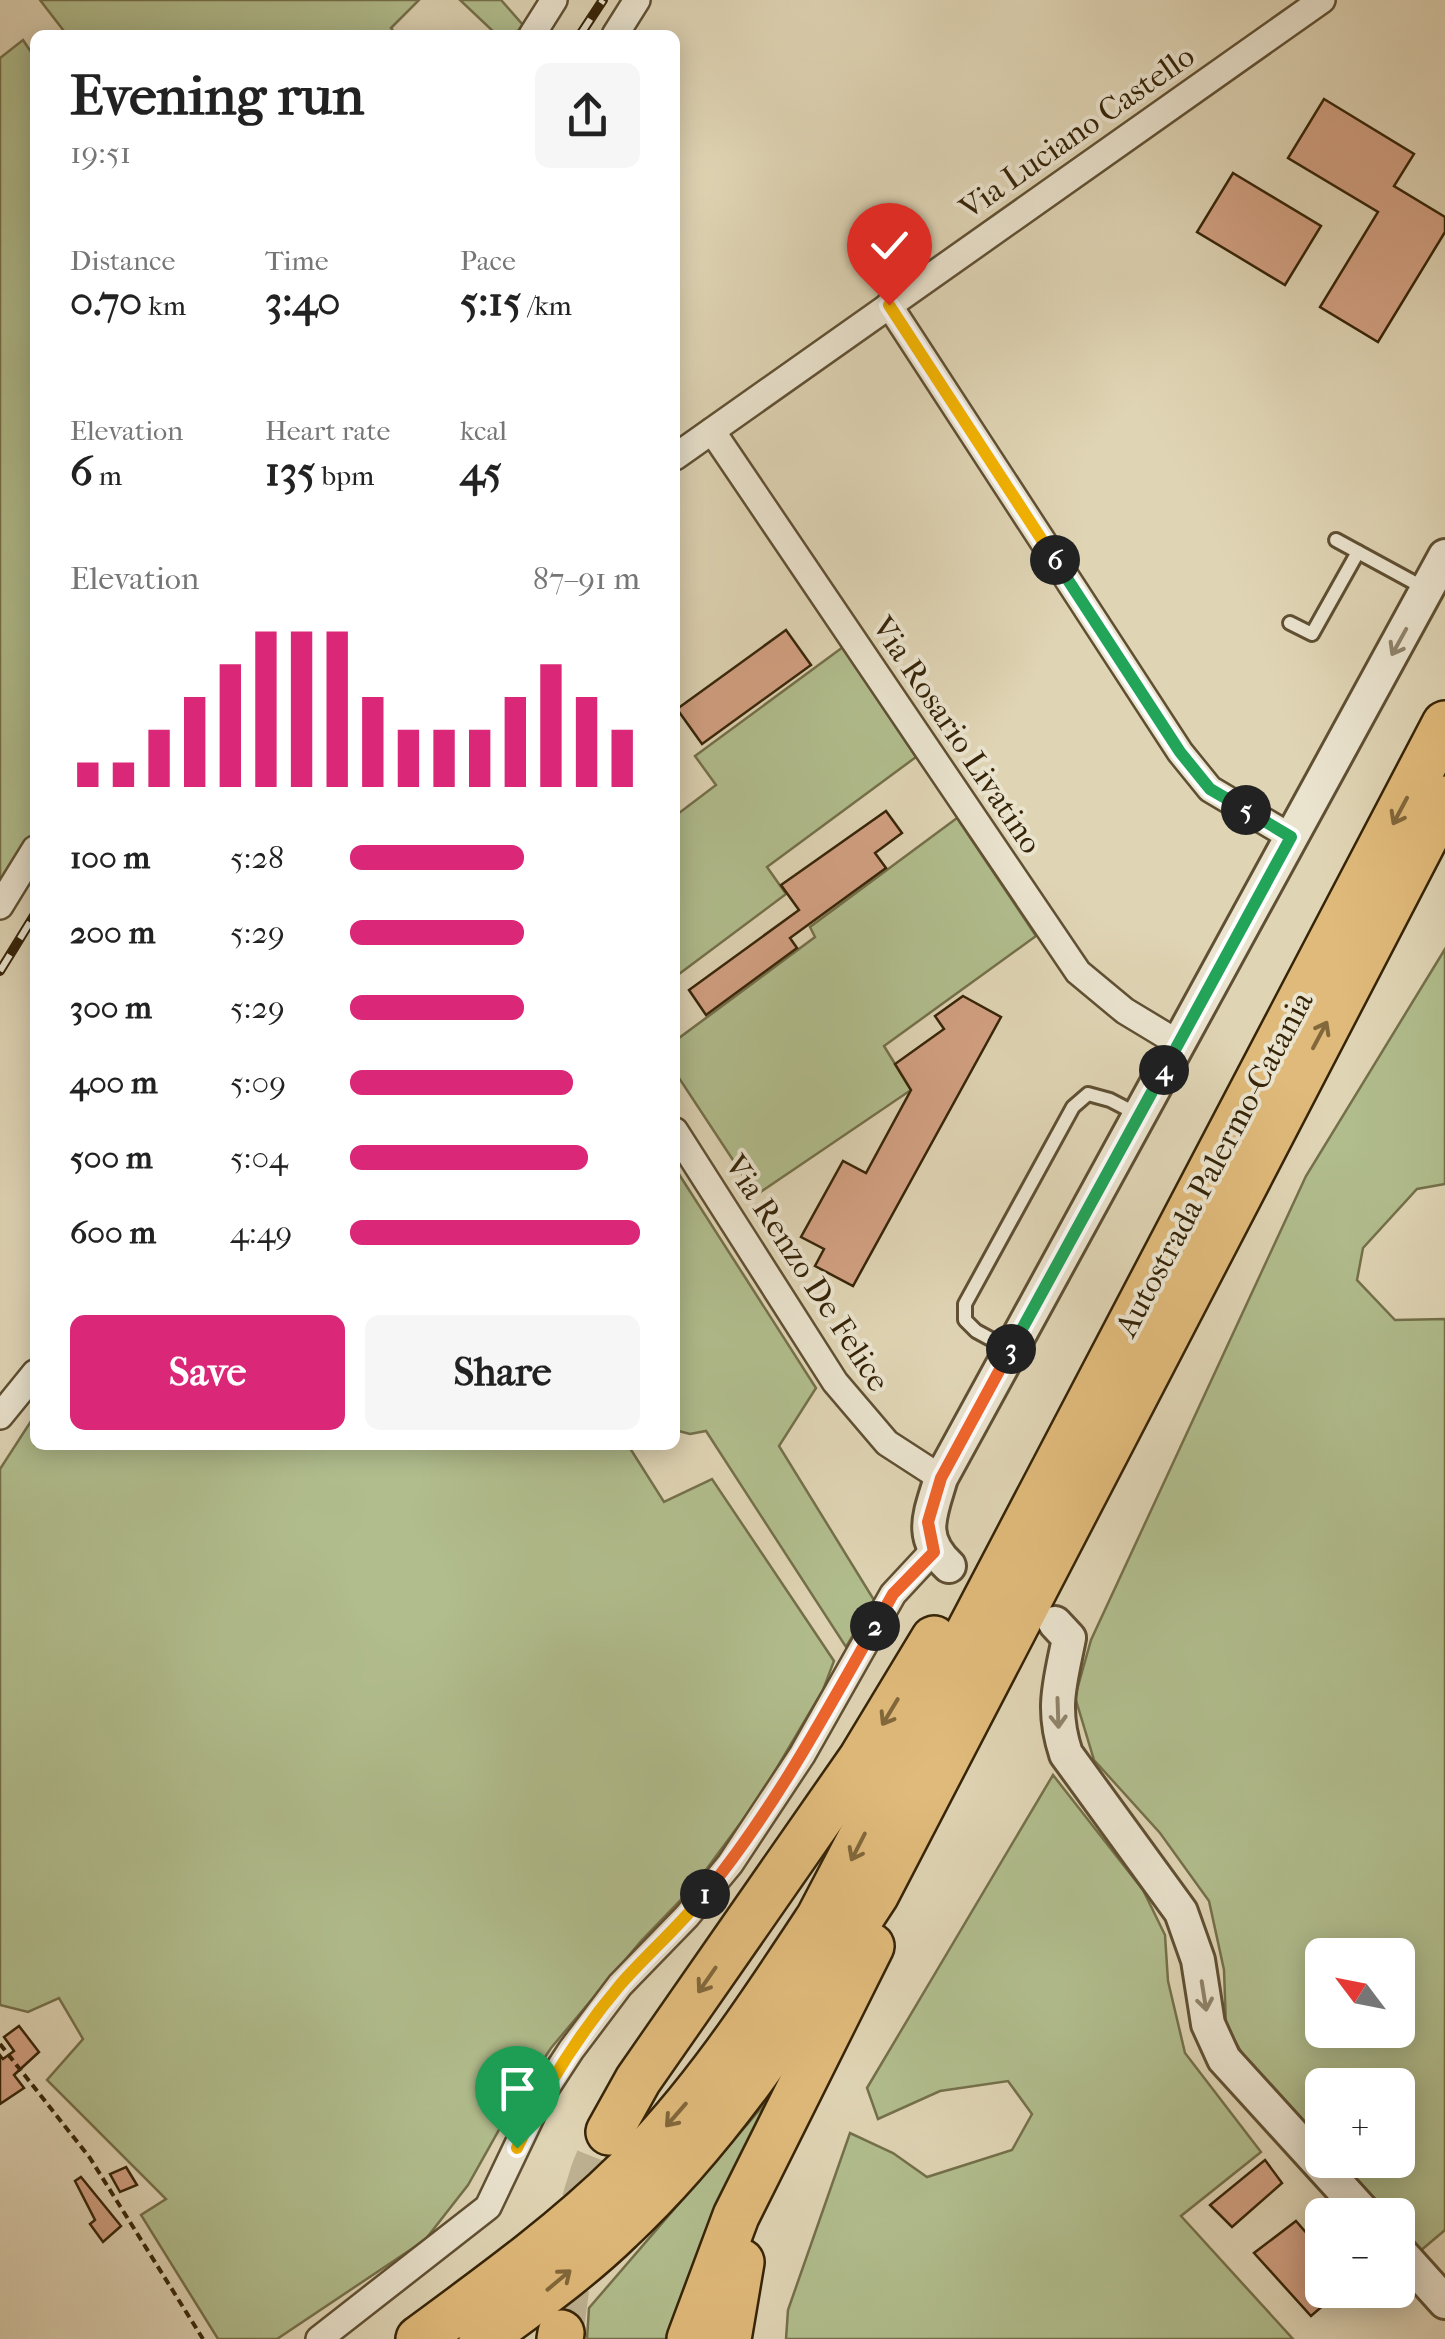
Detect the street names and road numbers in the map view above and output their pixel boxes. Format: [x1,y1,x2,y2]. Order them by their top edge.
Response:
street label: Via Luciano Castello [952,37,1201,227]
street label: Via Rosario Livatino [863,609,1050,860]
street label: Autostrada Palermo-Catania [1106,984,1321,1344]
street label: Via Renzo De Felice [716,1147,897,1398]

